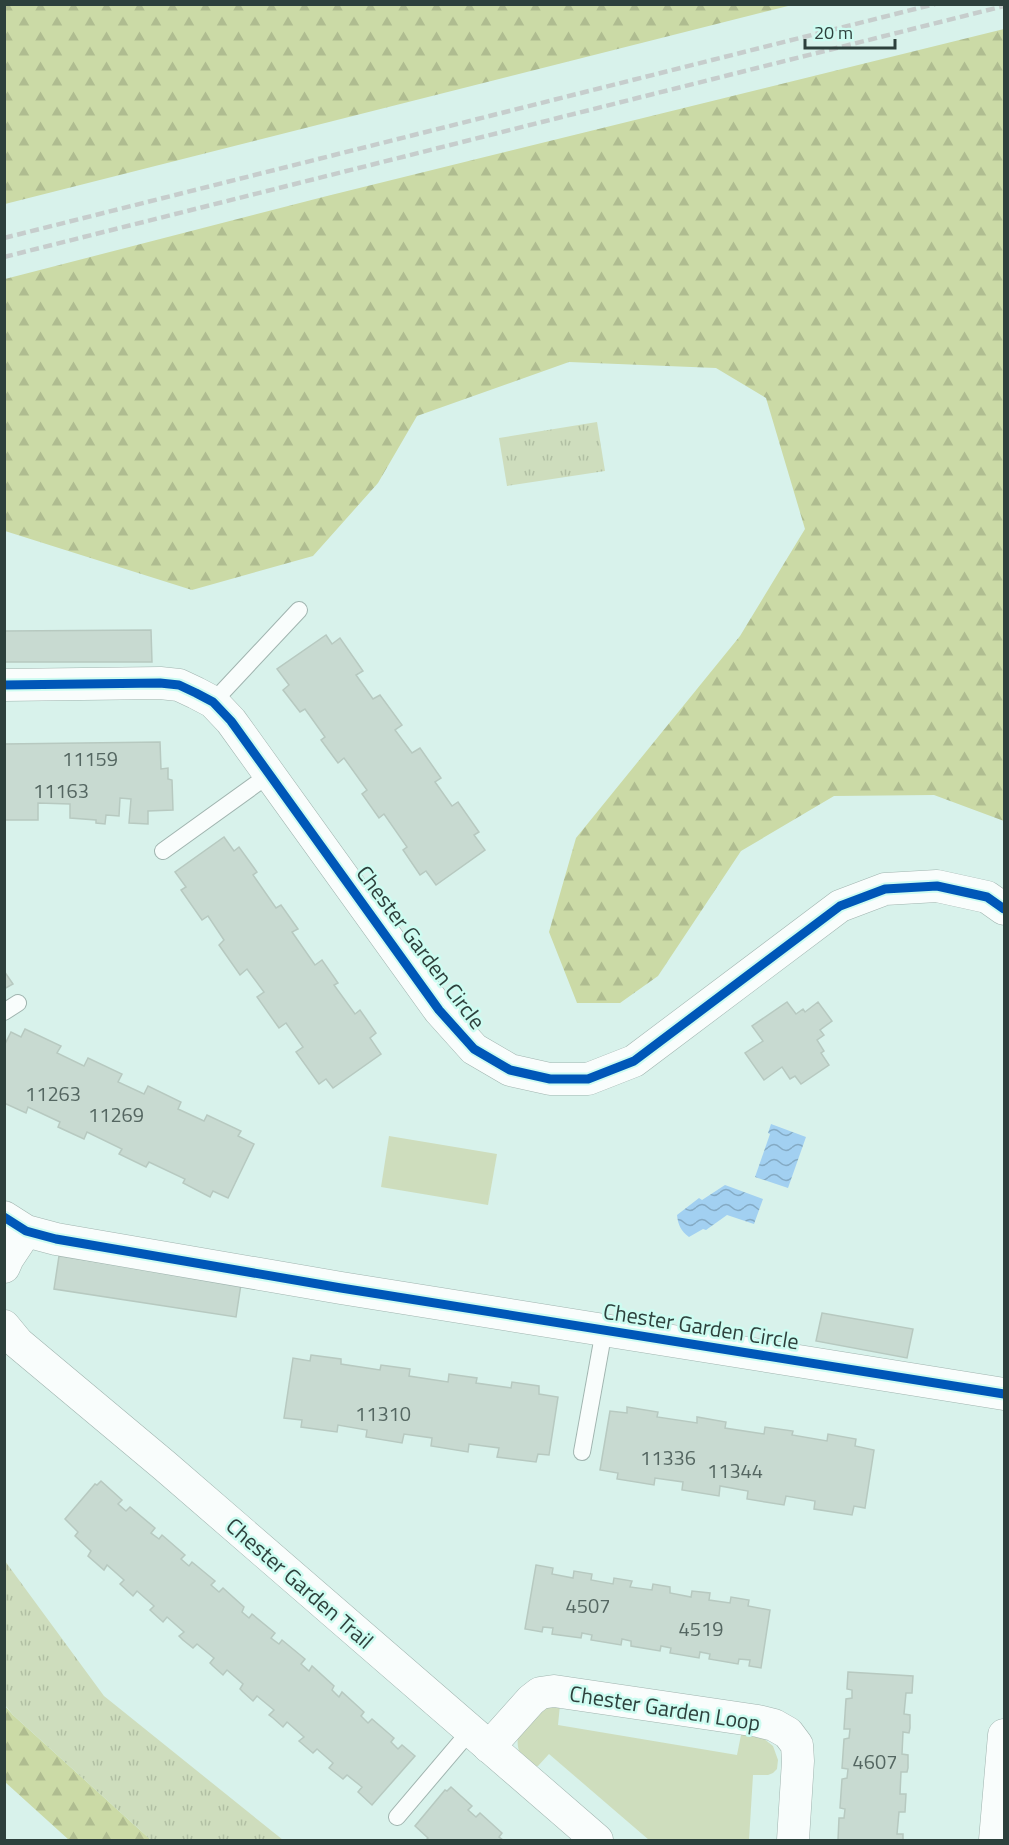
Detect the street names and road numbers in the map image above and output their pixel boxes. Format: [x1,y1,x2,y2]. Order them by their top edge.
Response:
street label: Chester Garden Circle [348,858,494,1036]
street label: Chester Garden Circle [601,1294,801,1358]
street label: Chester Garden Trail [219,1509,381,1657]
street label: Chester Garden Loop [567,1676,763,1740]

